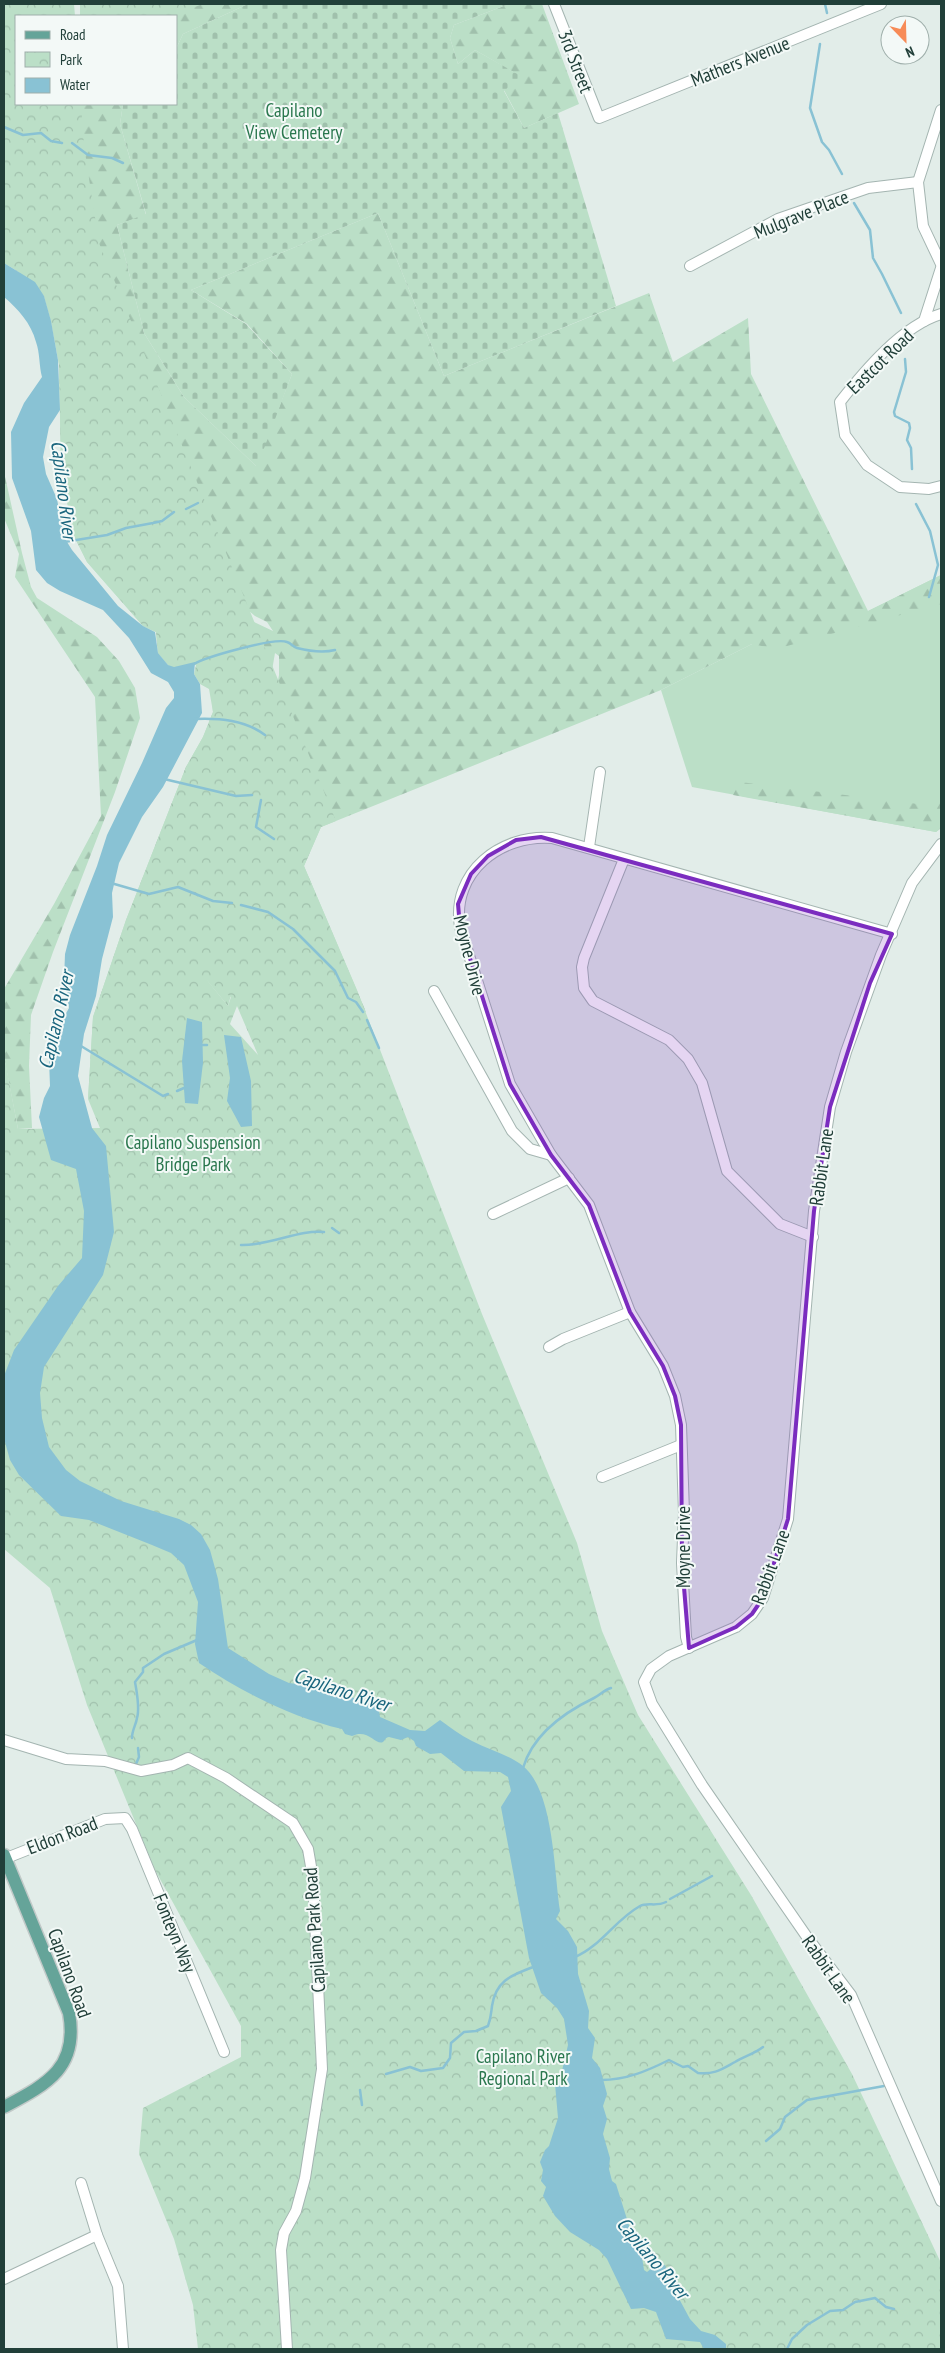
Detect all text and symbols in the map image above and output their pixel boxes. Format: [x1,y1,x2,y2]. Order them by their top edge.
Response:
legend [15,15,178,105]
north arrow [880,15,930,65]
text: Road [60,25,86,44]
street label: 3rd Street [553,26,599,97]
street label: Mathers Avenue [687,30,793,92]
text: N [903,42,917,62]
text: Park [60,50,82,69]
text: Water [60,75,91,94]
park label: Capilano View Cemetery [245,98,343,144]
street label: Mulgrave Place [750,184,852,244]
street label: Eastcot Road [842,323,918,399]
water label: Capilano River [45,439,83,544]
street label: Moyne Drive [448,912,492,998]
water label: Capilano River [32,966,80,1071]
street label: Rabbit Lane [804,1127,838,1207]
park label: Capilano Suspension Bridge Park [125,1130,261,1176]
street label: Moyne Drive [671,1506,695,1588]
street label: Rabbit Lane [745,1526,795,1608]
water label: Capilano River [291,1662,396,1719]
street label: Eldon Road [23,1811,101,1859]
street label: Capilano Park Road [298,1867,330,1993]
street label: Fonteyn Way [148,1890,202,1977]
street label: Capilano Road [43,1925,97,2021]
street label: Rabbit Lane [797,1930,861,2008]
park label: Capilano River Regional Park [476,2044,571,2090]
water label: Capilano River [611,2211,697,2306]

